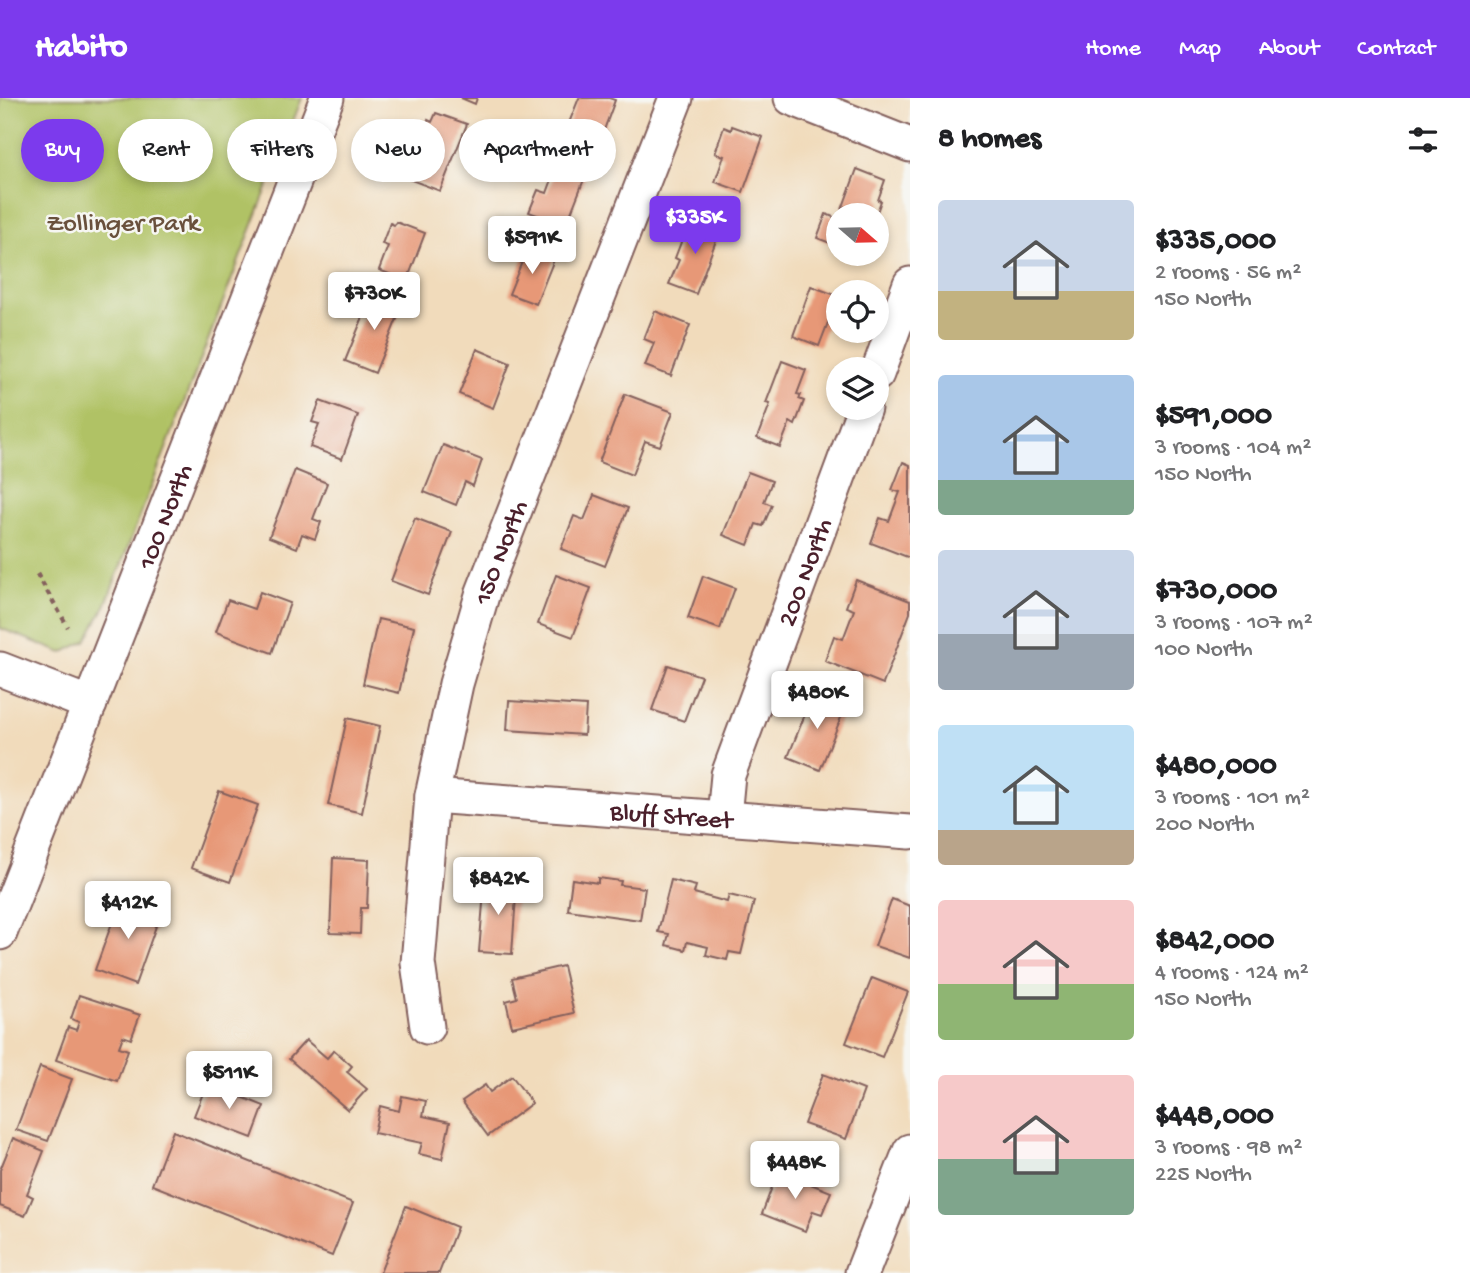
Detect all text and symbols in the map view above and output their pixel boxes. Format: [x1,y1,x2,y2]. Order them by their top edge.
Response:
text: Habito [35,30,127,68]
text: Home [1085,35,1141,64]
text: Map [1179,35,1221,64]
text: About [1259,35,1319,64]
text: Contact [1357,35,1435,64]
chip: Buy [21,119,104,182]
chip: Rent [118,119,213,182]
chip: Filters [227,119,337,182]
chip: New [351,119,445,182]
chip: Apartment [459,119,616,182]
icon: filters [1404,121,1442,159]
text: 8 homes [938,123,1041,158]
pin: $335K [646,197,744,256]
north arrow [826,203,889,266]
map controls [826,203,889,420]
text: $335K [666,205,724,232]
park label: Zollinger Park [47,210,202,241]
pin: $591K [483,216,581,276]
text: $591K [504,225,560,252]
text: $335,000 [1155,225,1276,260]
icon: home [994,228,1078,312]
text: 2 rooms · 56 m² [1155,260,1301,287]
pin: $730K [325,272,423,332]
button: locate [826,280,889,343]
text: $730K [344,281,404,308]
text: 150 North [1155,287,1252,314]
button: layers [826,357,889,420]
text: $591,000 [1155,400,1272,435]
icon: home [994,403,1078,487]
text: 3 rooms · 104 m² [1155,435,1311,462]
street label: 100 North [133,460,202,576]
text: 150 North [1155,462,1252,489]
street label: 150 North [469,497,537,609]
street label: 200 North [773,515,842,632]
text: $730,000 [1155,575,1277,610]
icon: home [994,578,1078,662]
text: 3 rooms · 107 m² [1155,610,1313,637]
text: 100 North [1155,637,1253,664]
pin: $480K [768,672,866,731]
text: $480K [787,680,847,707]
text: $480,000 [1155,750,1277,785]
icon: home [994,753,1078,837]
text: 3 rooms · 101 m² [1155,785,1310,812]
street label: Bluff Street [608,798,736,839]
text: 200 North [1155,812,1255,839]
pin: $842K [449,858,547,917]
text: $842K [469,866,527,893]
pin: $412K [79,882,177,941]
text: $412K [101,890,155,917]
text: $842,000 [1155,925,1274,960]
icon: home [994,928,1078,1012]
text: 4 rooms · 124 m² [1155,960,1309,987]
text: 150 North [1155,987,1252,1014]
pin: $511K [180,1052,278,1111]
text: $511K [202,1060,256,1087]
text: $448,000 [1155,1100,1274,1135]
icon: home [994,1103,1078,1187]
text: 3 rooms · 98 m² [1155,1135,1302,1162]
pin: $448K [746,1142,844,1201]
text: $448K [766,1150,824,1177]
text: 225 North [1155,1162,1252,1189]

